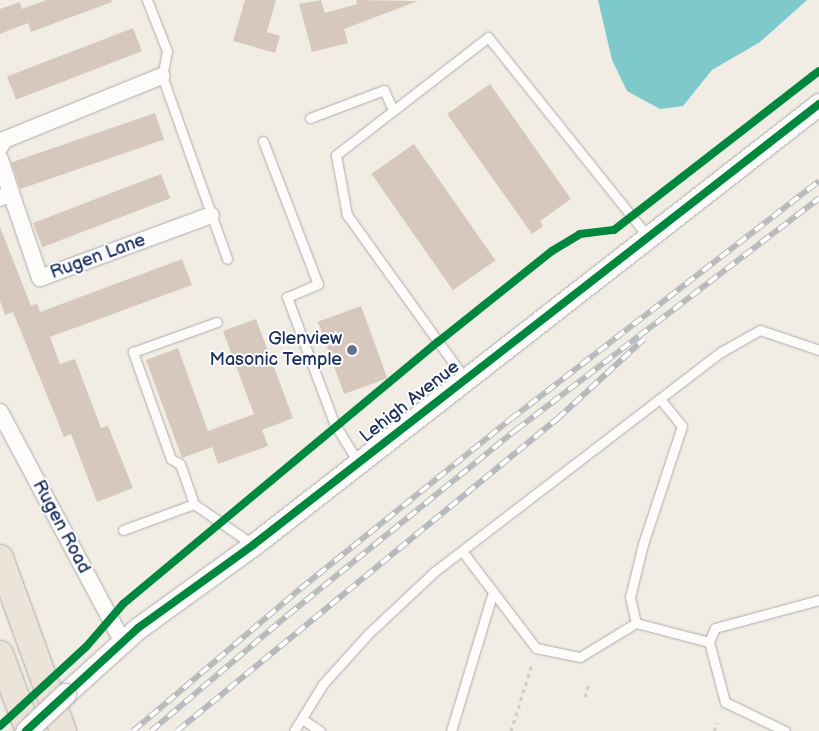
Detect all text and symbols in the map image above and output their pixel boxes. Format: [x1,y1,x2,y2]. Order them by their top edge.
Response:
street label: Rugen Lane [47,230,149,284]
place label: Glenview Masonic Temple [209,329,342,372]
marker: Glenview Masonic Temple [346,344,358,356]
street label: Lehigh Avenue [356,356,464,448]
street label: Rugen Road [27,477,95,577]

